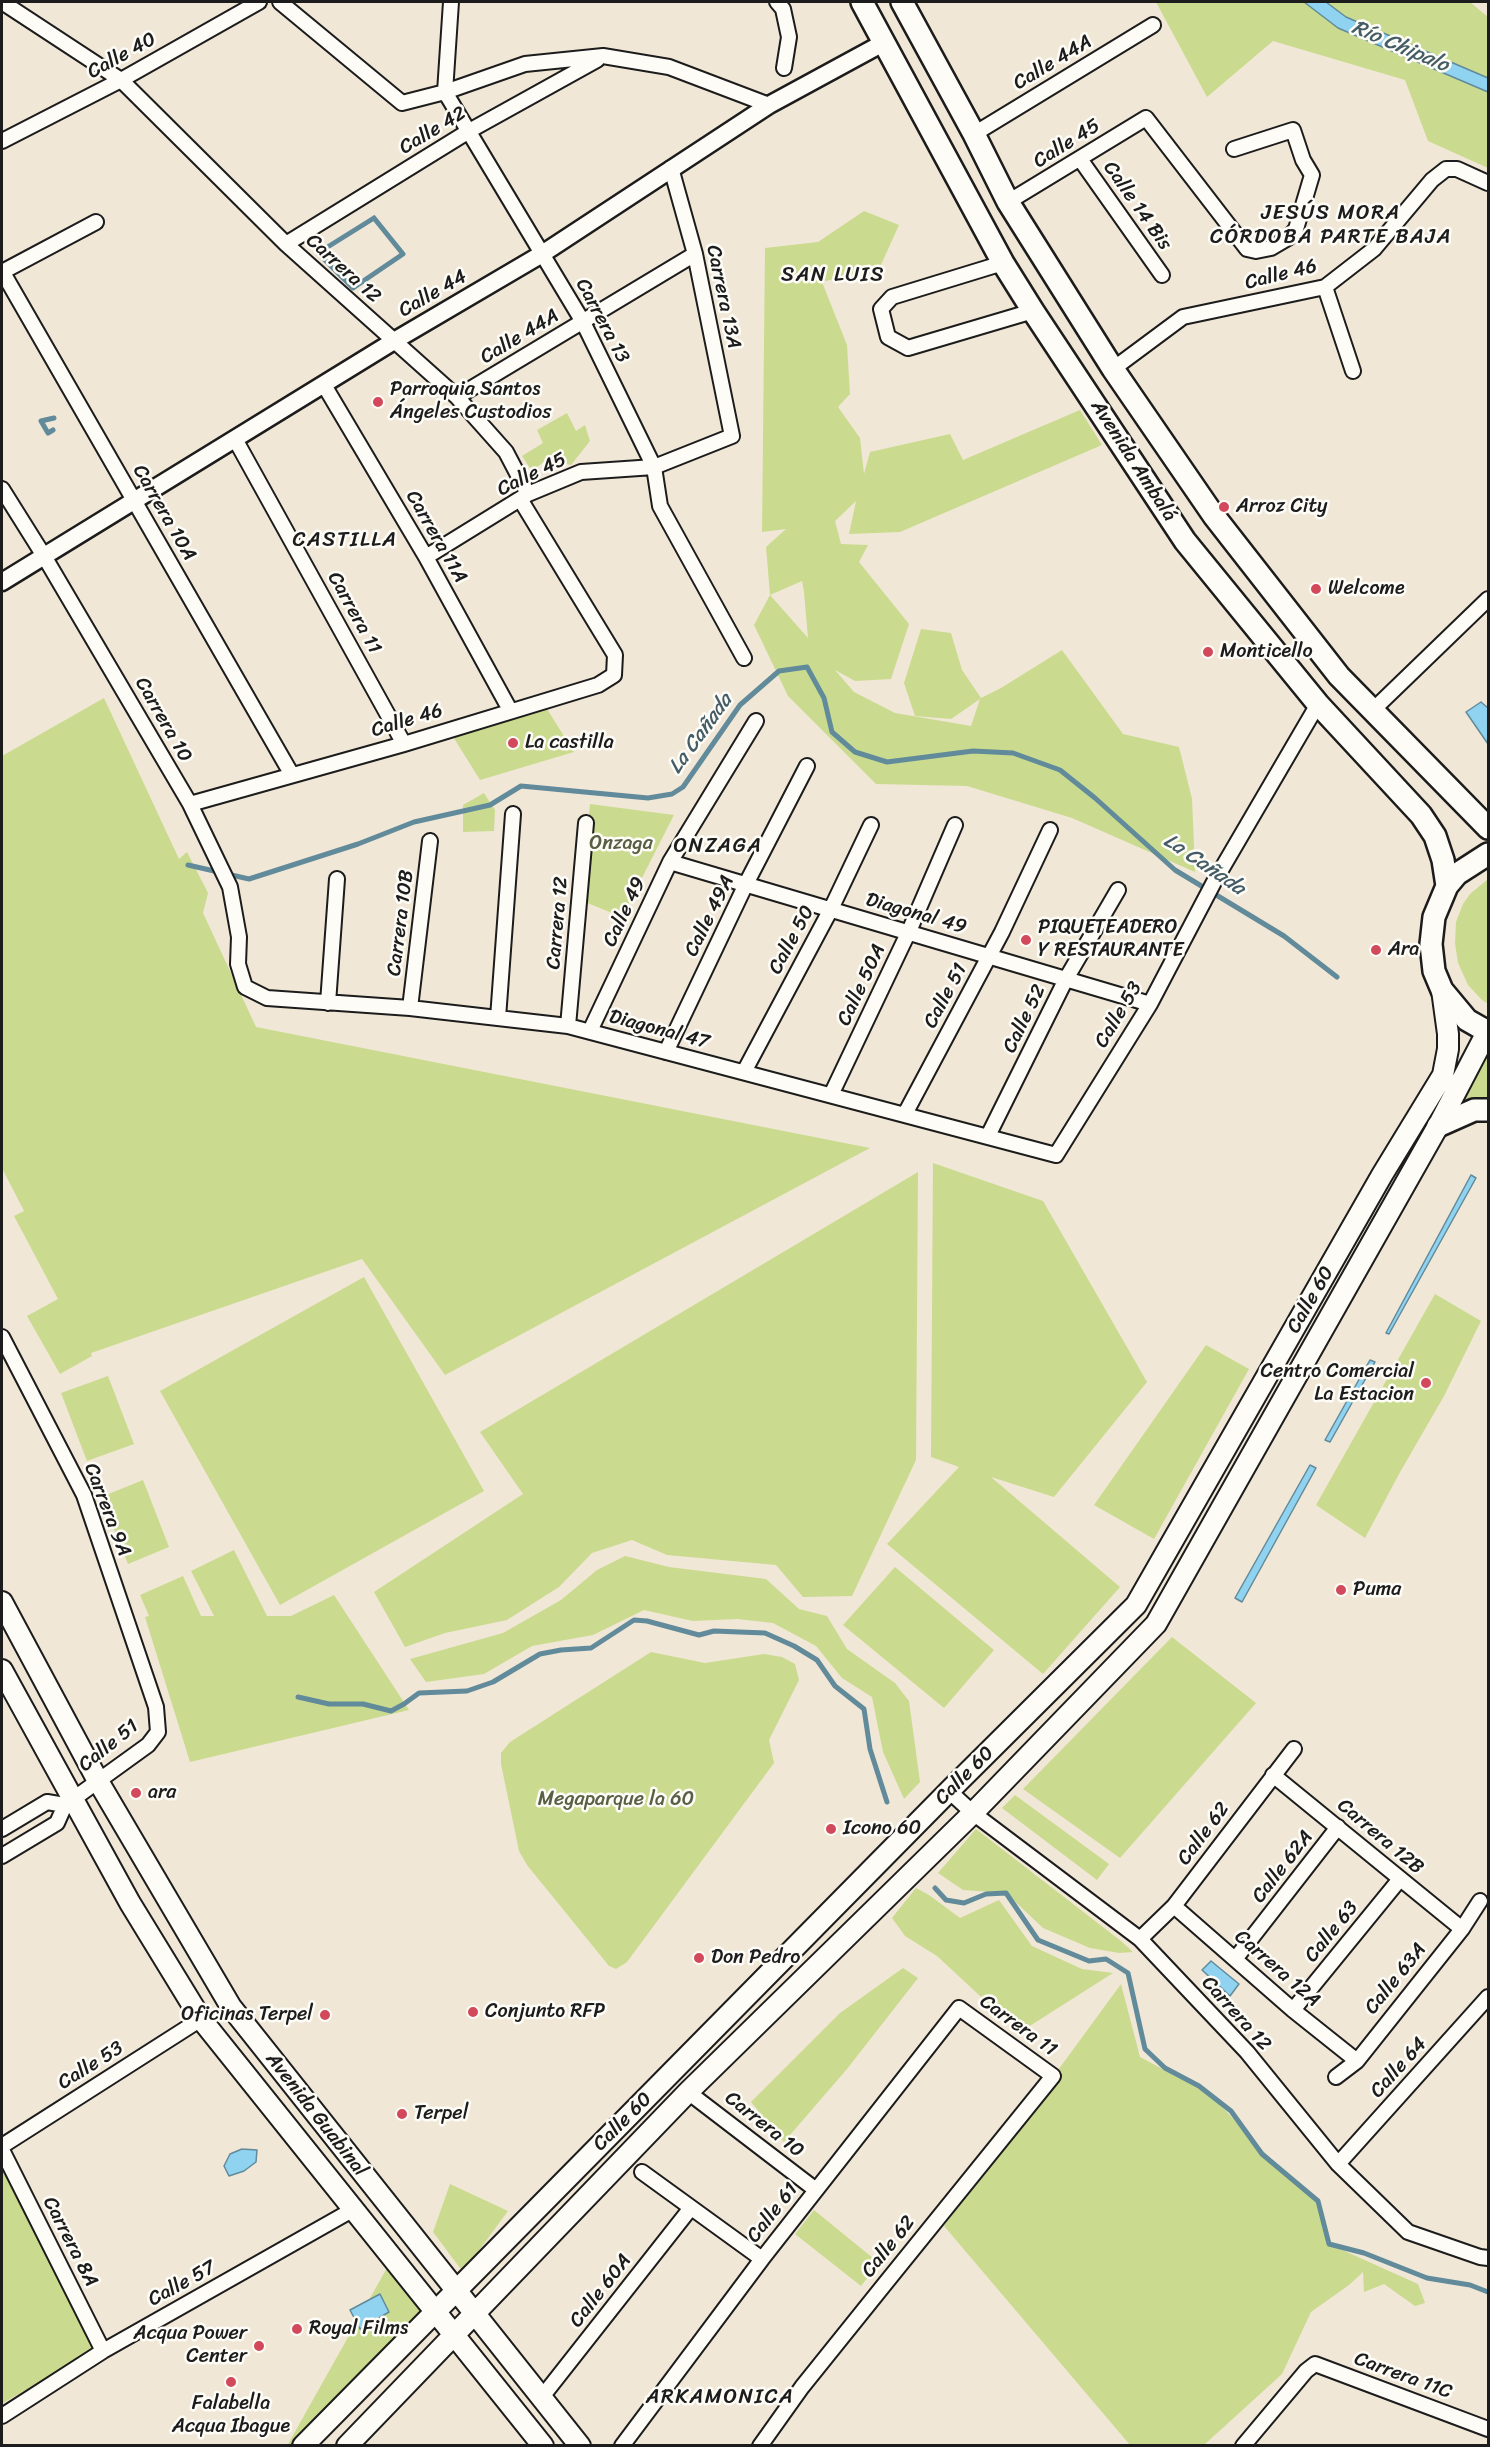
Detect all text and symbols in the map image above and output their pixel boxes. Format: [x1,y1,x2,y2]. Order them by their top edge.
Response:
water label: Río Chipalo [1348,15,1452,79]
street label: Calle 40 [84,27,160,85]
street label: Calle 44A [1009,30,1097,96]
street label: Calle 42 [395,102,471,160]
street label: Calle 45 [1029,114,1105,174]
street label: Calle 14 Bis [1098,157,1176,255]
district label: JESÚS MORA CÓRDOBA PARTE BAJA [1211,201,1451,251]
street label: Carrera 12 [301,229,385,309]
street label: Carrera 13A [700,243,746,351]
street label: Calle 46 [1243,254,1319,296]
district label: SAN LUIS [782,263,884,289]
street label: Calle 44 [395,265,471,323]
street label: Carrera 13 [570,275,634,367]
street label: Calle 44A [476,304,564,370]
place label: Parroquia Santos Ángeles Custodios [390,378,551,425]
marker: Parroquia Santos Ángeles Custodios [371,395,385,409]
street label: Avenida Ambalá [1085,396,1181,526]
street label: Calle 45 [493,448,571,502]
street label: Carrera 10A [127,461,201,565]
street label: Carrera 11A [400,486,472,588]
place label: Arroz City [1236,495,1327,519]
marker: Arroz City [1217,500,1231,514]
district label: CASTILLA [294,528,396,554]
street label: Carrera 11 [322,568,386,658]
place label: Welcome [1328,577,1405,601]
marker: Welcome [1309,582,1323,596]
place label: Monticello [1220,640,1313,664]
marker: Monticello [1201,645,1215,659]
street label: Carrera 10 [129,673,197,767]
water label: La Cañada [664,689,738,779]
street label: Calle 46 [368,699,446,743]
place label: La castilla [525,731,614,755]
marker: La castilla [506,736,520,750]
water label: La Cañada [1158,829,1250,901]
park label: Onzaga [589,832,653,856]
district label: ONZAGA [673,834,763,860]
street label: Carrera 10B [383,869,419,977]
street label: Calle 49A [680,872,740,960]
street label: Calle 49 [598,873,652,951]
street label: Carrera 12 [542,876,574,970]
street label: Diagonal 49 [863,888,969,940]
street label: Calle 50 [764,902,820,978]
place label: PIQUETEADERO Y RESTAURANTE [1038,916,1184,963]
marker: PIQUETEADERO Y RESTAURANTE [1019,933,1033,947]
place label: Ara [1388,938,1419,962]
street label: Calle 50A [833,940,891,1030]
marker: Ara [1369,943,1383,957]
street label: Calle 51 [919,959,973,1033]
street label: Calle 53 [1090,978,1148,1052]
street label: Calle 52 [998,981,1052,1057]
street label: Diagonal 47 [606,1005,712,1055]
street label: Calle 60 [1282,1262,1340,1338]
place label: Centro Comercial La Estacion [1260,1360,1414,1407]
marker: Centro Comercial La Estacion [1419,1376,1433,1390]
street label: Carrera 9A [78,1460,136,1560]
place label: Puma [1353,1578,1401,1602]
marker: Puma [1334,1583,1348,1597]
street label: Calle 51 [74,1715,144,1777]
street label: Calle 60 [931,1742,999,1810]
place label: ara [148,1781,176,1805]
marker: ara [129,1786,143,1800]
park label: Megaparque la 60 [538,1788,694,1812]
street label: Carrera 12B [1332,1794,1428,1880]
street label: Calle 62 [1173,1798,1235,1870]
place label: Icono 60 [843,1817,921,1841]
marker: Icono 60 [824,1822,838,1836]
street label: Calle 62A [1247,1826,1319,1908]
street label: Calle 63 [1300,1897,1364,1967]
street label: Carrera 12A [1229,1925,1325,2013]
street label: Calle 63A [1360,1938,1432,2020]
place label: Don Pedro [711,1946,800,1970]
marker: Don Pedro [692,1951,706,1965]
street label: Carrera 12 [1196,1972,1276,2056]
street label: Carrera 11 [975,1990,1061,2062]
place label: Conjunto RFP [485,2000,605,2024]
place label: Oficinas Terpel [181,2003,313,2027]
marker: Conjunto RFP [466,2005,480,2019]
marker: Oficinas Terpel [318,2008,332,2022]
street label: Calle 64 [1366,2033,1432,2103]
street label: Calle 53 [54,2037,128,2095]
street label: Avenida Guabinal [260,2048,372,2182]
street label: Carrera 10 [720,2087,808,2163]
street label: Calle 60 [589,2088,657,2156]
place label: Terpel [414,2102,468,2126]
marker: Terpel [395,2107,409,2121]
street label: Calle 61 [742,2178,804,2248]
street label: Carrera 8A [37,2193,103,2291]
street label: Calle 62 [857,2211,921,2283]
street label: Calle 60A [565,2250,637,2332]
street label: Calle 57 [144,2256,220,2312]
place label: Royal Films [309,2317,408,2341]
place label: Acqua Power Center [134,2322,247,2369]
marker: Royal Films [290,2322,304,2336]
marker: Acqua Power Center [252,2339,266,2353]
street label: Carrera 11C [1351,2347,1455,2405]
marker: Falabella Acqua Ibague [224,2375,238,2389]
district label: ARKAMONICA [646,2385,794,2411]
place label: Falabella Acqua Ibague [172,2392,290,2439]

